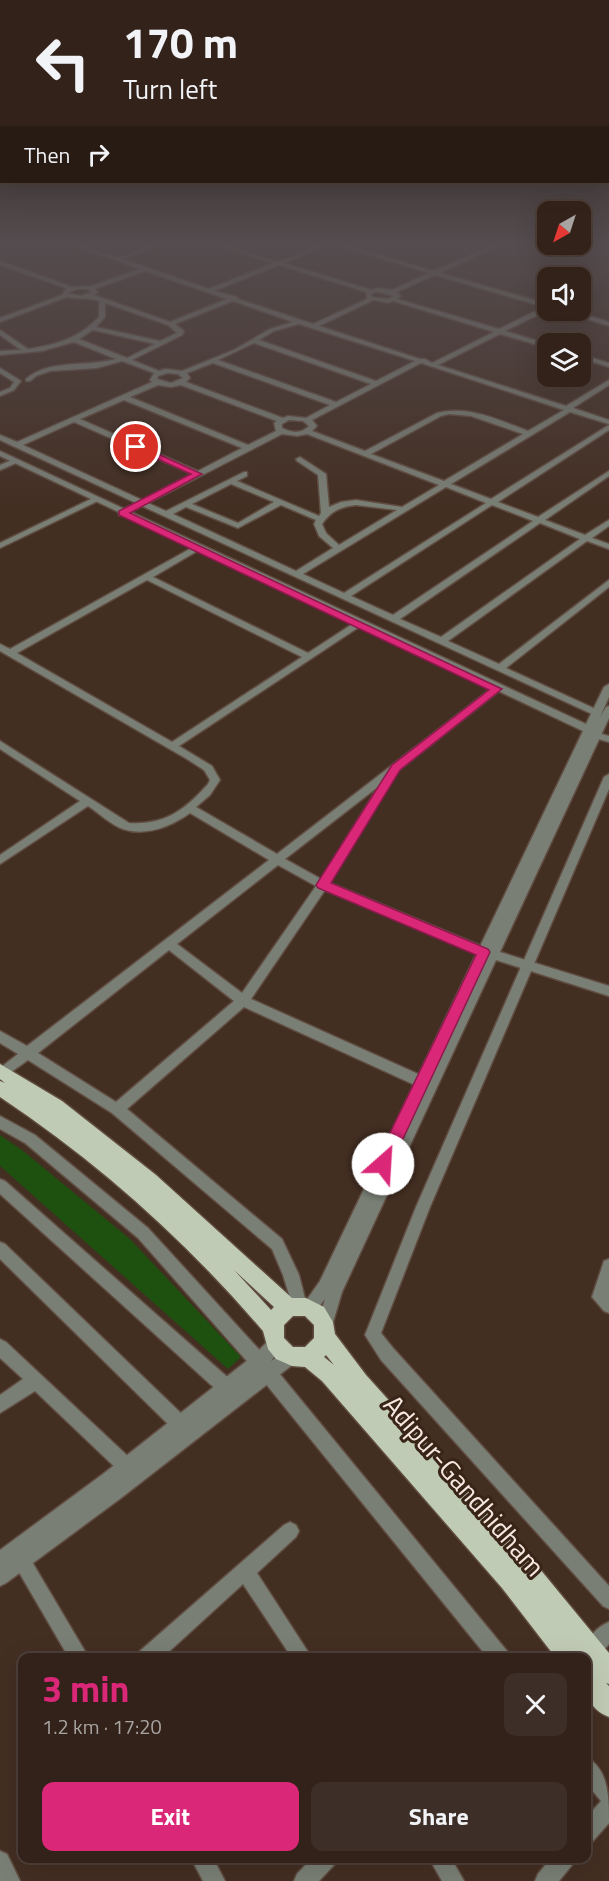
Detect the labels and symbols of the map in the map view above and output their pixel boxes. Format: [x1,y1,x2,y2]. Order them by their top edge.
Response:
north arrow [537,201,591,255]
pin [110,421,161,472]
position arrow [351,1132,415,1196]
street label: Adipur-Gandhidham [374,1385,556,1585]

